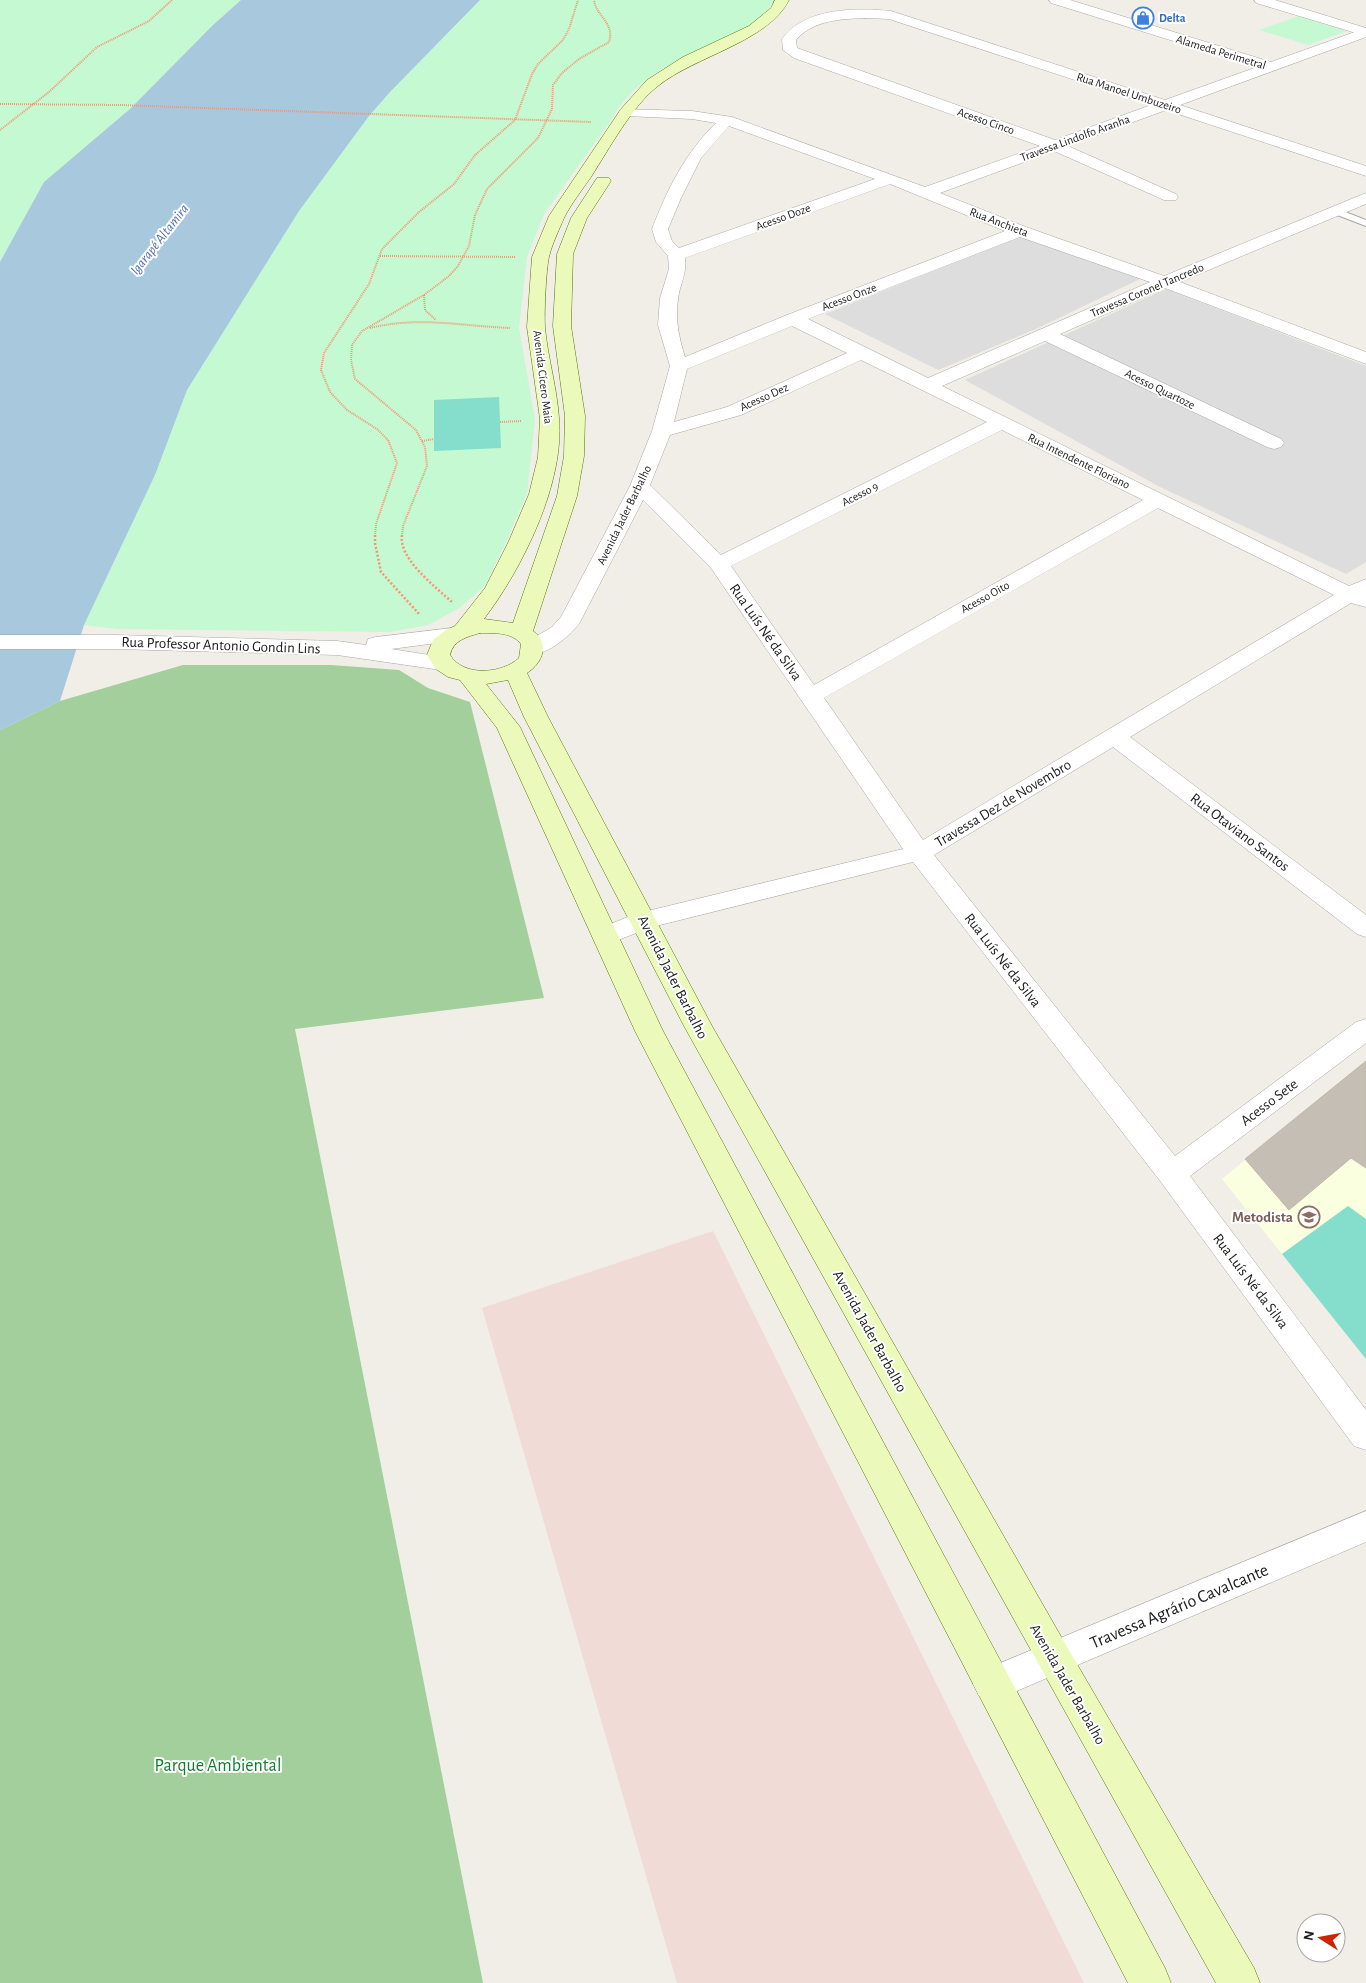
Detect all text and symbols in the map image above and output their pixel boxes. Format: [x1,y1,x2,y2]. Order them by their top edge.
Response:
shop icon: Delta [1131,6,1155,30]
place label: Delta [1159,12,1186,24]
street label: Alameda Perimetral [1175,33,1267,71]
street label: Rua Manoel Umbuzeiro [1075,70,1183,116]
street label: Acesso Cinco [956,106,1016,136]
street label: Travessa Lindolfo Aranha [1019,112,1132,163]
water label: Igarapé Altamira [128,202,191,277]
street label: Acesso Doze [754,202,812,232]
street label: Rua Anchieta [968,205,1030,239]
street label: Travessa Coronel Tancredo [1089,261,1206,319]
street label: Acesso Onze [820,281,878,313]
street label: Avenida Cícero Maia [531,329,555,425]
street label: Acesso Quartoze [1123,367,1197,412]
street label: Acesso Dez [738,381,790,413]
street label: Rua Intendente Floriano [1026,431,1132,491]
street label: Avenida Jader Barbalho [595,463,653,567]
street label: Acesso 9 [840,480,881,508]
street label: Acesso Oito [959,579,1011,615]
street label: Rua Luís Né da Silva [727,581,805,684]
street label: Rua Professor Antonio Gondin Lins [121,635,321,656]
street label: Travessa Dez de Novembro [933,757,1074,850]
street label: Rua Otaviano Santos [1188,791,1292,874]
street label: Rua Luís Né da Silva [961,911,1044,1010]
street label: Avenida Jader Barbalho [635,913,710,1041]
street label: Acesso Sete [1238,1076,1301,1129]
school or university icon: Metodista [1297,1205,1321,1229]
place label: Metodista [1232,1210,1293,1225]
street label: Rua Luís Né da Silva [1210,1231,1291,1332]
street label: Avenida Jader Barbalho [830,1268,909,1395]
street label: Travessa Agrário Cavalcante [1087,1561,1271,1653]
street label: Avenida Jader Barbalho [1027,1621,1108,1747]
park label: Parque Ambiental [155,1757,281,1775]
north arrow [1296,1913,1346,1963]
text: N [1301,1930,1317,1942]

